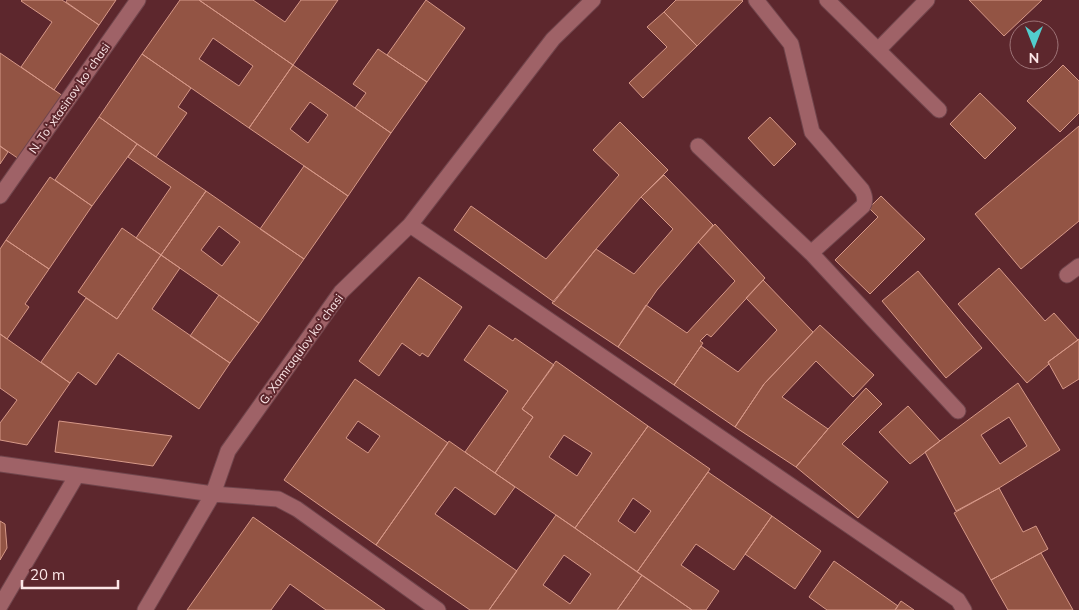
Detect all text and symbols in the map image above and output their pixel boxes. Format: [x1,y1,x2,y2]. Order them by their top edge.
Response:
north arrow [1009,20,1059,70]
street label: N. Toʻxtasinov koʻchasi [25,40,113,156]
text: N [1029,49,1039,67]
street label: G. Xamraqulov koʻchasi [256,291,346,407]
scale bar [22,558,119,590]
text: 20 m [30,565,65,584]

